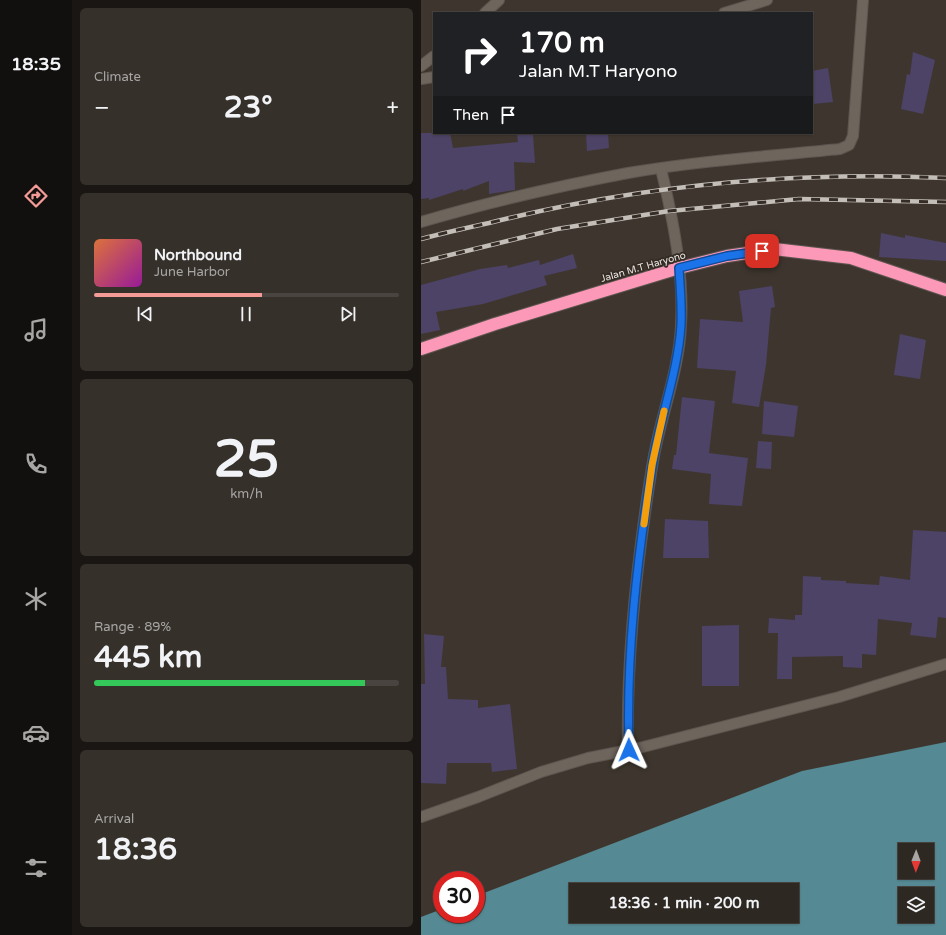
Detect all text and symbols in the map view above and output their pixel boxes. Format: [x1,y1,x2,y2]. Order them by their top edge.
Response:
text: 170 m [519,26,605,60]
icon: right [453,28,505,80]
text: 18:35 [11,53,61,75]
text: Jalan M.T Haryono [519,60,678,82]
text: Climate [94,69,141,85]
text: 23° [224,89,273,126]
text: − [94,95,110,121]
text: + [387,95,399,121]
icon: arrive [497,104,519,126]
text: Then [453,106,489,124]
icon: directions [22,182,50,210]
pin [745,234,779,268]
icon: arrive [751,240,773,262]
text: Northbound [154,246,242,264]
street label: Jalan M.T Haryono [599,249,687,285]
text: June Harbor [154,264,230,280]
icon: previous [134,303,156,325]
icon: pause [235,303,257,325]
icon: next [337,303,359,325]
icon: music [22,316,50,344]
text: 25 [214,428,279,491]
icon: phone [22,450,50,478]
text: km/h [230,486,263,502]
icon: climate [22,585,50,613]
text: Range · 89% [94,619,171,635]
text: 445 km [94,639,202,676]
icon: car [22,719,50,747]
position arrow [608,729,650,771]
text: Arrival [94,811,134,827]
text: 18:36 [94,831,177,868]
north arrow [898,843,934,879]
map controls [898,843,934,923]
icon: filters [22,854,50,882]
speed limit sign: 30 [433,871,485,923]
button: layers [898,887,934,923]
text: 18:36 · 1 min · 200 m [609,894,759,912]

